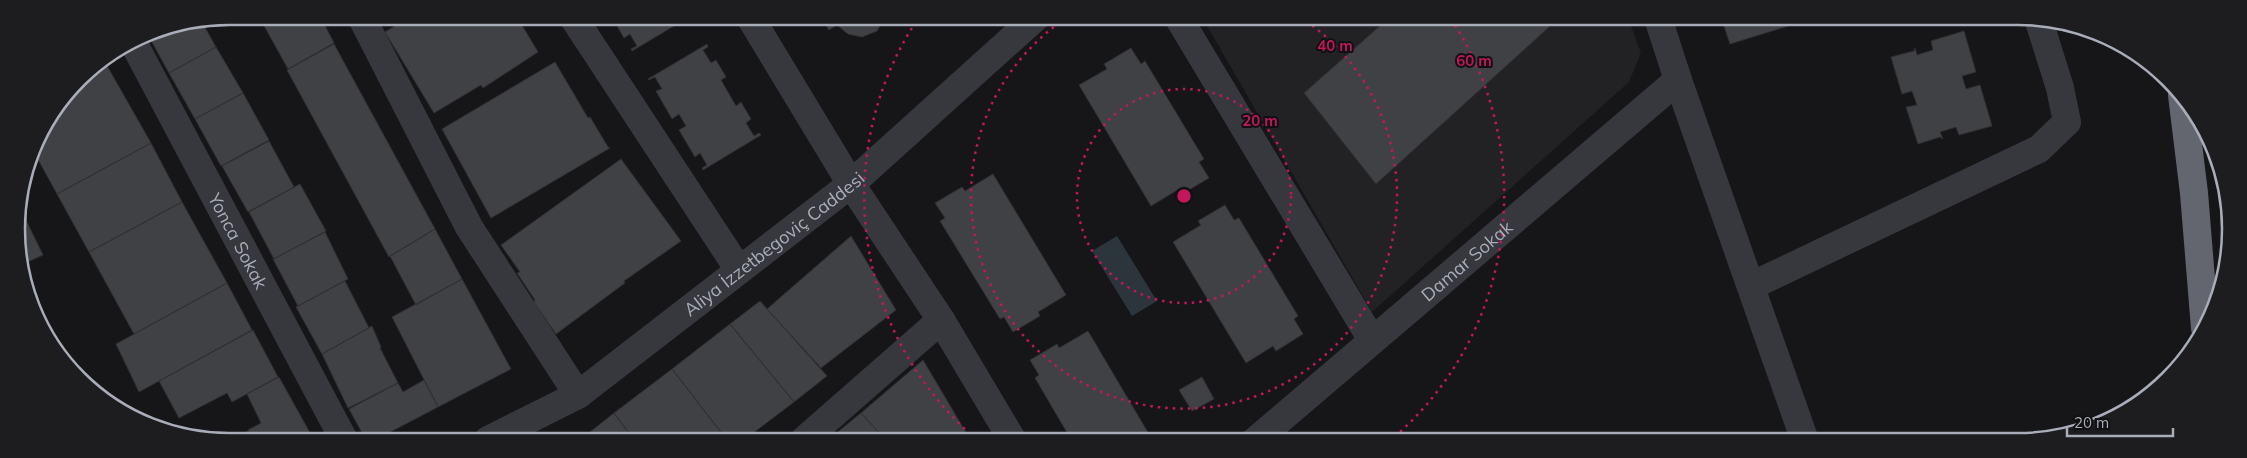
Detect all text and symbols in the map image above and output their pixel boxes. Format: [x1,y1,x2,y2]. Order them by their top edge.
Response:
text: 40 m [1317,36,1353,55]
text: 60 m [1456,51,1492,70]
text: 20 m [1242,111,1278,130]
street label: Aliya İzzetbegoviç Caddesi [679,166,869,321]
centre of rings [1175,187,1193,205]
street label: Yonca Sokak [203,188,274,293]
street label: Damar Sokak [1416,215,1517,306]
scale bar [2067,406,2173,438]
text: 20 m [2074,413,2109,432]

